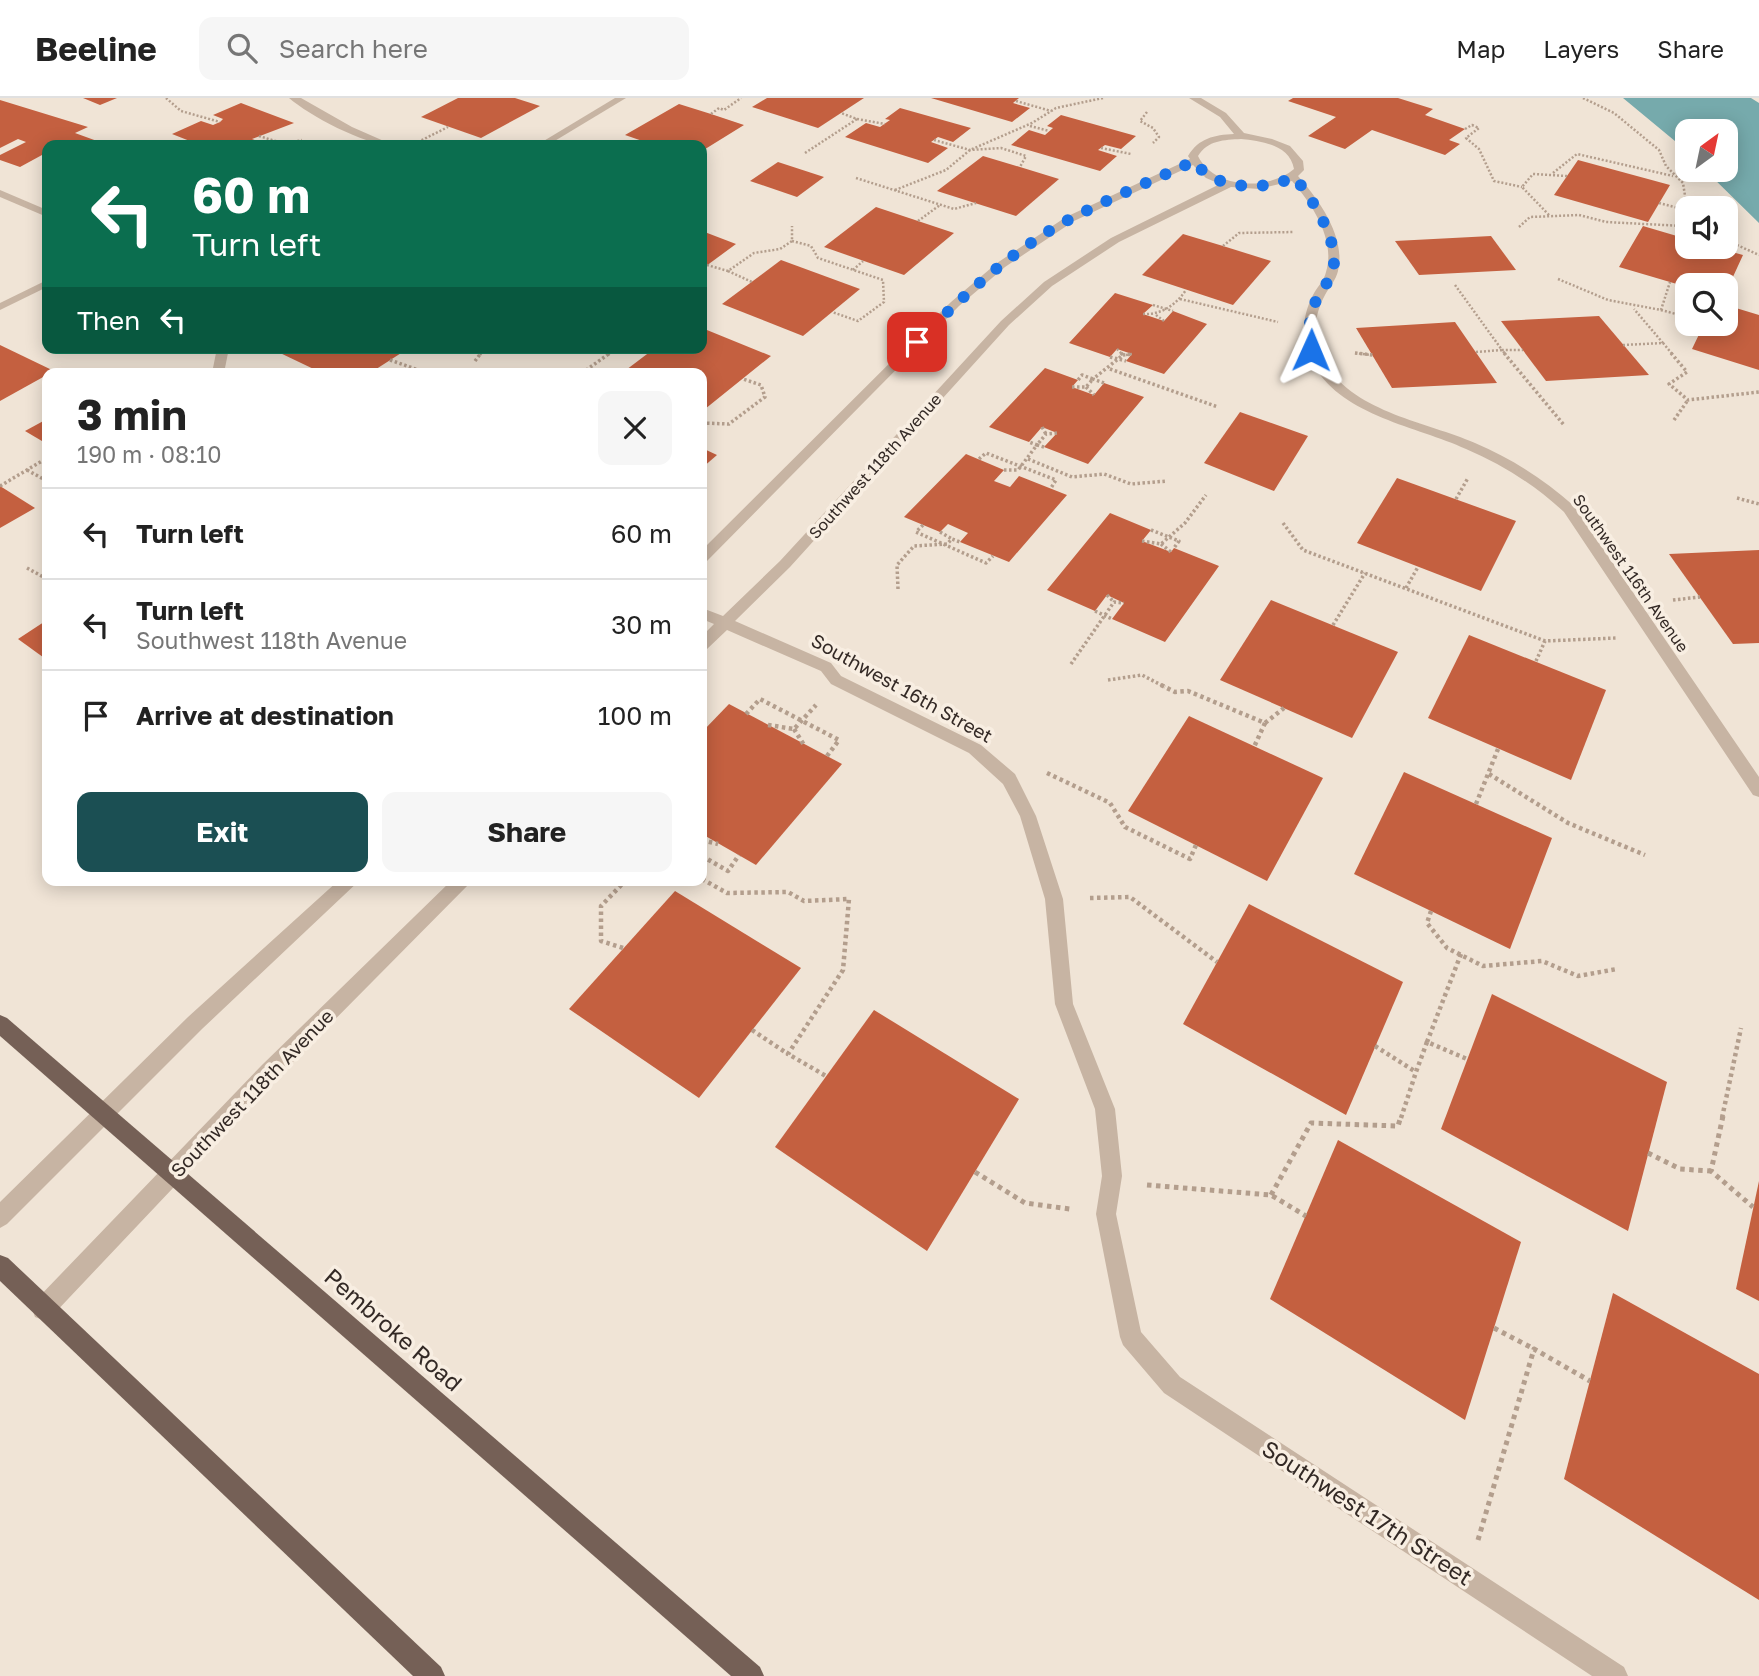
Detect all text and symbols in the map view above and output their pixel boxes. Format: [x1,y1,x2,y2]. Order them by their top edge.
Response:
search box [199,17,689,80]
text: Beeline [35,29,157,68]
icon: search [223,29,261,67]
text: Search here [279,33,428,64]
text: Map [1456,34,1505,63]
text: Layers [1543,34,1619,63]
text: Share [1657,34,1724,63]
north arrow [1675,119,1738,182]
map controls [1675,119,1738,336]
text: 60 m [192,165,310,224]
icon: left [77,168,168,259]
button: sound [1675,196,1738,259]
text: Turn left [192,225,321,263]
button: search [1675,273,1738,336]
icon: left [154,301,192,339]
text: Then [77,305,140,336]
pin [887,312,947,372]
position arrow [1274,313,1348,387]
icon: arrive [898,323,936,361]
text: 3 min [77,389,187,439]
street label: Southwest 118th Avenue [804,389,946,543]
button: close [598,391,672,465]
text: 190 m · 08:10 [77,440,221,468]
street label: Southwest 116th Avenue [1569,490,1693,656]
icon: left [77,515,115,553]
text: Turn left [136,518,244,549]
text: 60 m [611,518,672,549]
text: Turn left [136,595,244,626]
icon: left [77,606,115,644]
text: 30 m [611,609,672,640]
text: Southwest 118th Avenue [136,626,407,654]
street label: Southwest 16th Street [808,628,997,747]
icon: arrive [77,697,115,735]
text: Arrive at destination [136,700,394,731]
text: 100 m [598,700,672,731]
button: Exit [77,792,368,872]
button: Share [382,792,672,872]
street label: Southwest 118th Avenue [166,1004,338,1181]
street label: Pembroke Road [319,1262,468,1397]
street label: Southwest 17th Street [1257,1434,1478,1591]

